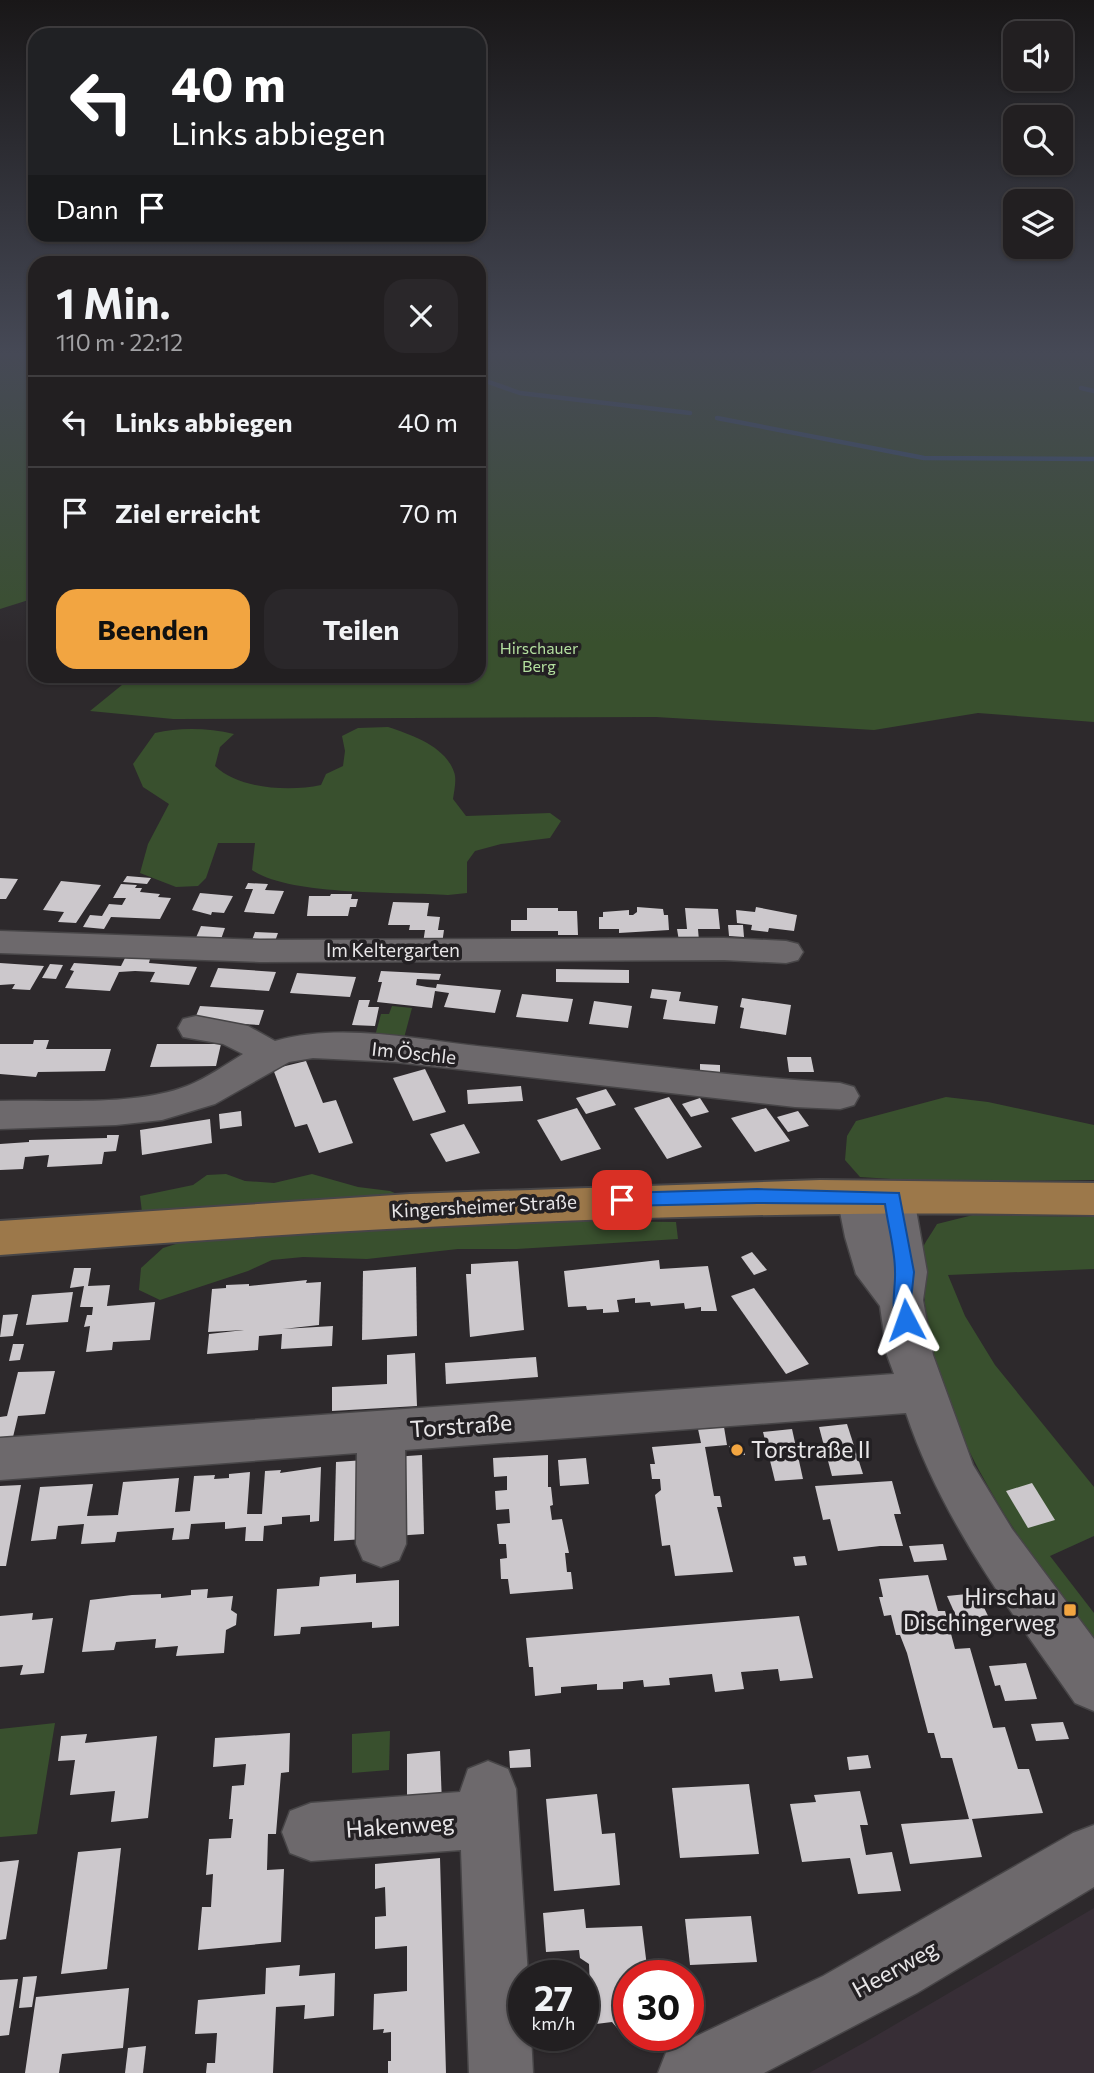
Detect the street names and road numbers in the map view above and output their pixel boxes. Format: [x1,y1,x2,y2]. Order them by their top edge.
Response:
street label: Im Keltergarten [326,938,460,961]
street label: Im Öschle [371,1037,457,1068]
street label: Kingersheimer Straße [391,1189,577,1222]
street label: Torstraße [409,1407,513,1443]
street label: Hakenweg [345,1807,455,1843]
street label: Heerweg [847,1933,942,2003]

